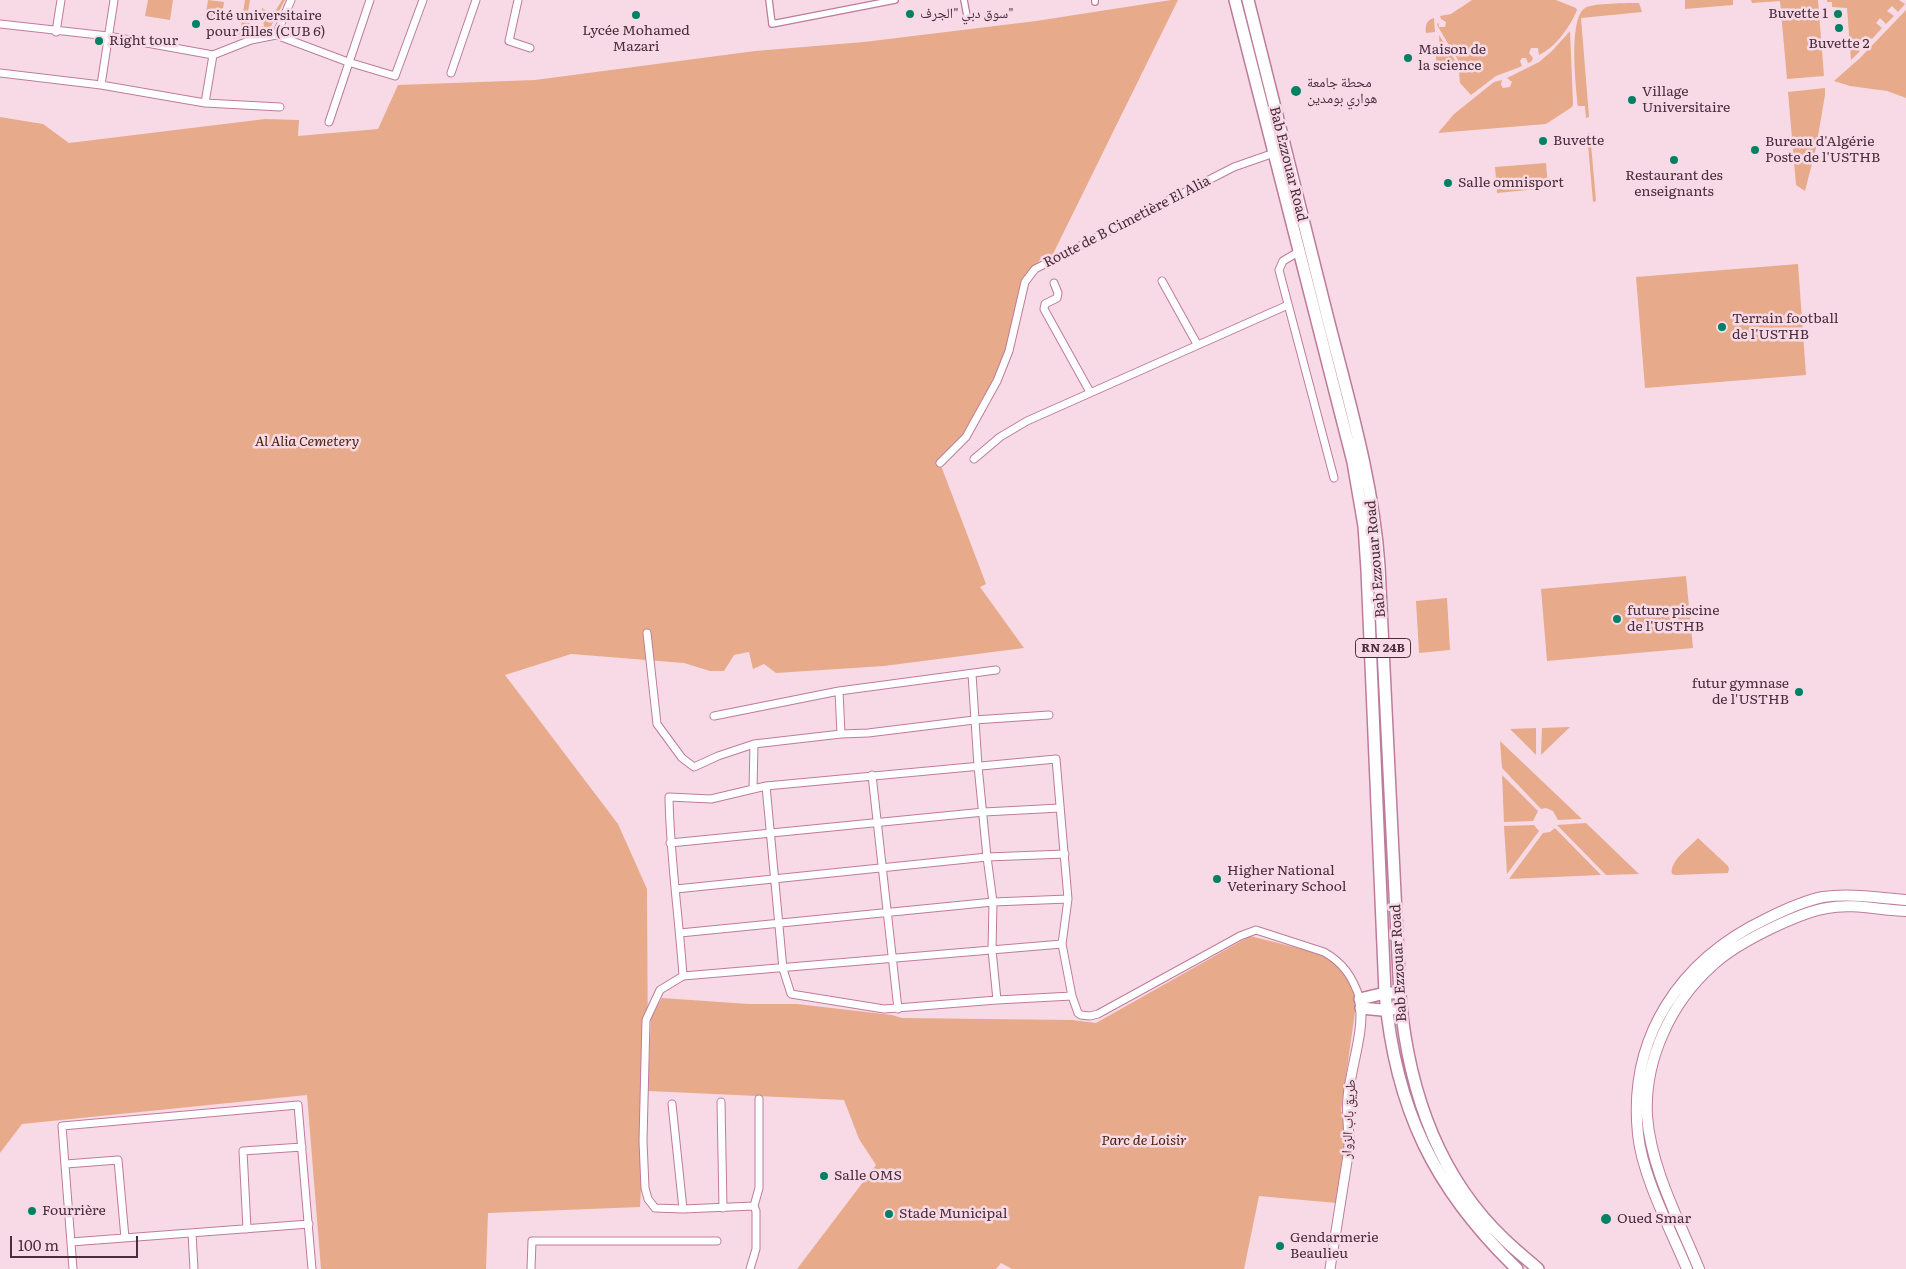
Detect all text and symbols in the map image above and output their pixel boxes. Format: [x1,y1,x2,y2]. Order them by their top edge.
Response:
place label: سوق دبي "الجرف" [920,6,1014,22]
place label: Buvette 1 [1768,6,1828,22]
place label: Cité universitaire pour filles (CUB 6) [206,8,325,40]
marker: سوق دبي "الجرف" [904,8,916,20]
marker: Buvette 1 [1832,8,1844,20]
marker: Lycée Mohamed Mazari [630,9,642,21]
marker: Cité universitaire pour filles (CUB 6) [190,18,202,30]
marker: Buvette 2 [1833,22,1845,34]
place label: Lycée Mohamed Mazari [582,23,690,56]
place label: Right tour [109,33,178,49]
marker: Right tour [93,35,105,47]
place label: Buvette 2 [1808,36,1870,52]
place label: Maison de la science [1418,42,1486,74]
marker: Maison de la science [1402,52,1414,64]
place label: محطة جامعة هواري بومدين [1307,75,1377,108]
marker: محطة جامعة هواري بومدين [1289,84,1303,98]
place label: Village Universitaire [1642,84,1730,116]
marker: Village Universitaire [1626,94,1638,106]
street label: Bab Ezzouar Road [1266,105,1310,223]
place label: Buvette [1553,133,1604,149]
place label: Bureau d'Algérie Poste de l'USTHB [1765,134,1880,166]
marker: Buvette [1537,135,1549,147]
marker: Bureau d'Algérie Poste de l'USTHB [1749,144,1761,156]
marker: Restaurant des enseignants [1668,154,1680,166]
place label: Restaurant des enseignants [1625,168,1723,200]
street label: Route de B Cimetière El Alia [1041,173,1213,271]
place label: Salle omnisport [1458,175,1564,191]
marker: Salle omnisport [1442,177,1454,189]
place label: Terrain football de l'USTHB [1732,311,1839,344]
marker: Terrain football de l'USTHB [1716,321,1728,333]
park label: Al Alia Cemetery [255,434,359,450]
street label: Bab Ezzouar Road [1362,499,1390,619]
place label: future piscine de l'USTHB [1627,603,1720,636]
marker: future piscine de l'USTHB [1611,613,1623,625]
road number: RN 24B [1356,638,1410,658]
place label: futur gymnase de l'USTHB [1692,676,1789,709]
marker: futur gymnase de l'USTHB [1793,686,1805,698]
place label: Higher National Veterinary School [1227,863,1346,896]
marker: Higher National Veterinary School [1211,873,1223,885]
street label: Bab Ezzouar Road [1388,904,1410,1022]
street label: طريق باب الزوار [1339,1079,1359,1159]
park label: Parc de Loisir [1101,1133,1187,1149]
place label: Salle OMS [834,1168,902,1184]
marker: Salle OMS [818,1170,830,1182]
place label: Fourrière [42,1203,106,1219]
marker: Fourrière [26,1205,38,1217]
place label: Stade Municipal [899,1206,1007,1222]
marker: Stade Municipal [883,1208,895,1220]
place label: Oued Smar [1617,1211,1691,1227]
marker: Oued Smar [1599,1212,1613,1226]
scale bar [12,1226,140,1258]
place label: Gendarmerie Beaulieu [1290,1230,1379,1262]
text: 100 m [18,1233,59,1256]
marker: Gendarmerie Beaulieu [1274,1240,1286,1252]

